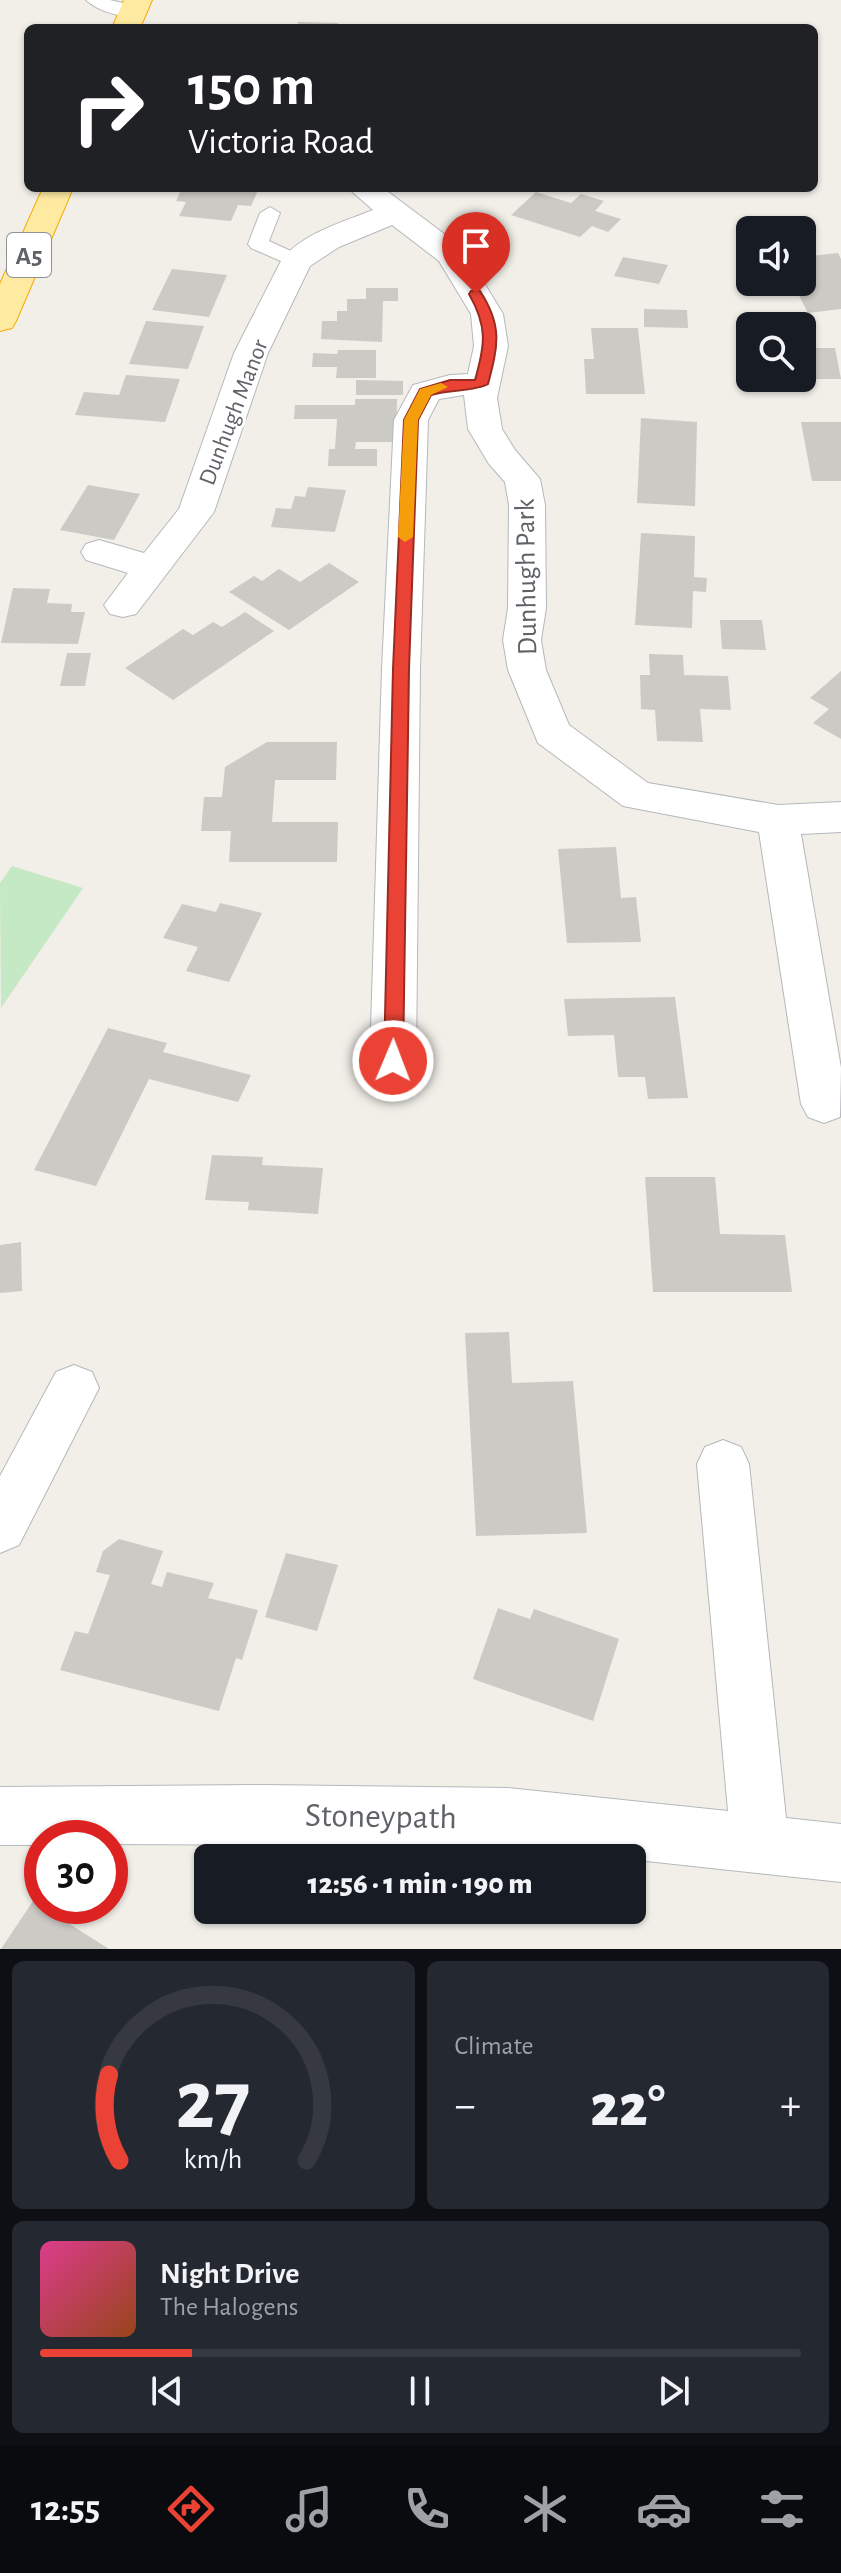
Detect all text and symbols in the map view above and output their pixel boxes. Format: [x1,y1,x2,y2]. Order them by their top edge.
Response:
icon: right [56,56,160,160]
text: 150 m [188,59,315,115]
text: Victoria Road [188,124,374,160]
pin [442,212,510,294]
map controls [736,216,816,392]
button: sound [736,216,816,296]
icon: arrive [454,224,498,268]
road number: A5 [7,233,51,277]
button: search [736,312,816,392]
street label: Dunhugh Manor [195,336,273,489]
street label: Dunhugh Park [512,498,542,655]
position arrow [351,1019,435,1103]
street label: Stoneypath [305,1799,457,1835]
speed limit sign: 30 [24,1820,128,1924]
text: 12:56 · 1 min · 190 m [308,1869,532,1899]
text: Climate [455,2033,533,2059]
text: 27 [176,2060,251,2144]
text: 22° [590,2077,665,2137]
text: − [455,2084,476,2128]
text: + [780,2084,801,2128]
text: km/h [184,2145,243,2174]
text: Night Drive [160,2259,299,2289]
text: The Halogens [160,2294,298,2320]
icon: previous [145,2369,189,2413]
icon: pause [398,2369,442,2413]
icon: next [652,2369,696,2413]
icon: directions [163,2481,219,2537]
icon: music [281,2481,337,2537]
icon: phone [399,2481,455,2537]
icon: climate [517,2481,573,2537]
icon: car [636,2481,692,2537]
icon: filters [754,2481,810,2537]
text: 12:55 [31,2491,100,2527]

